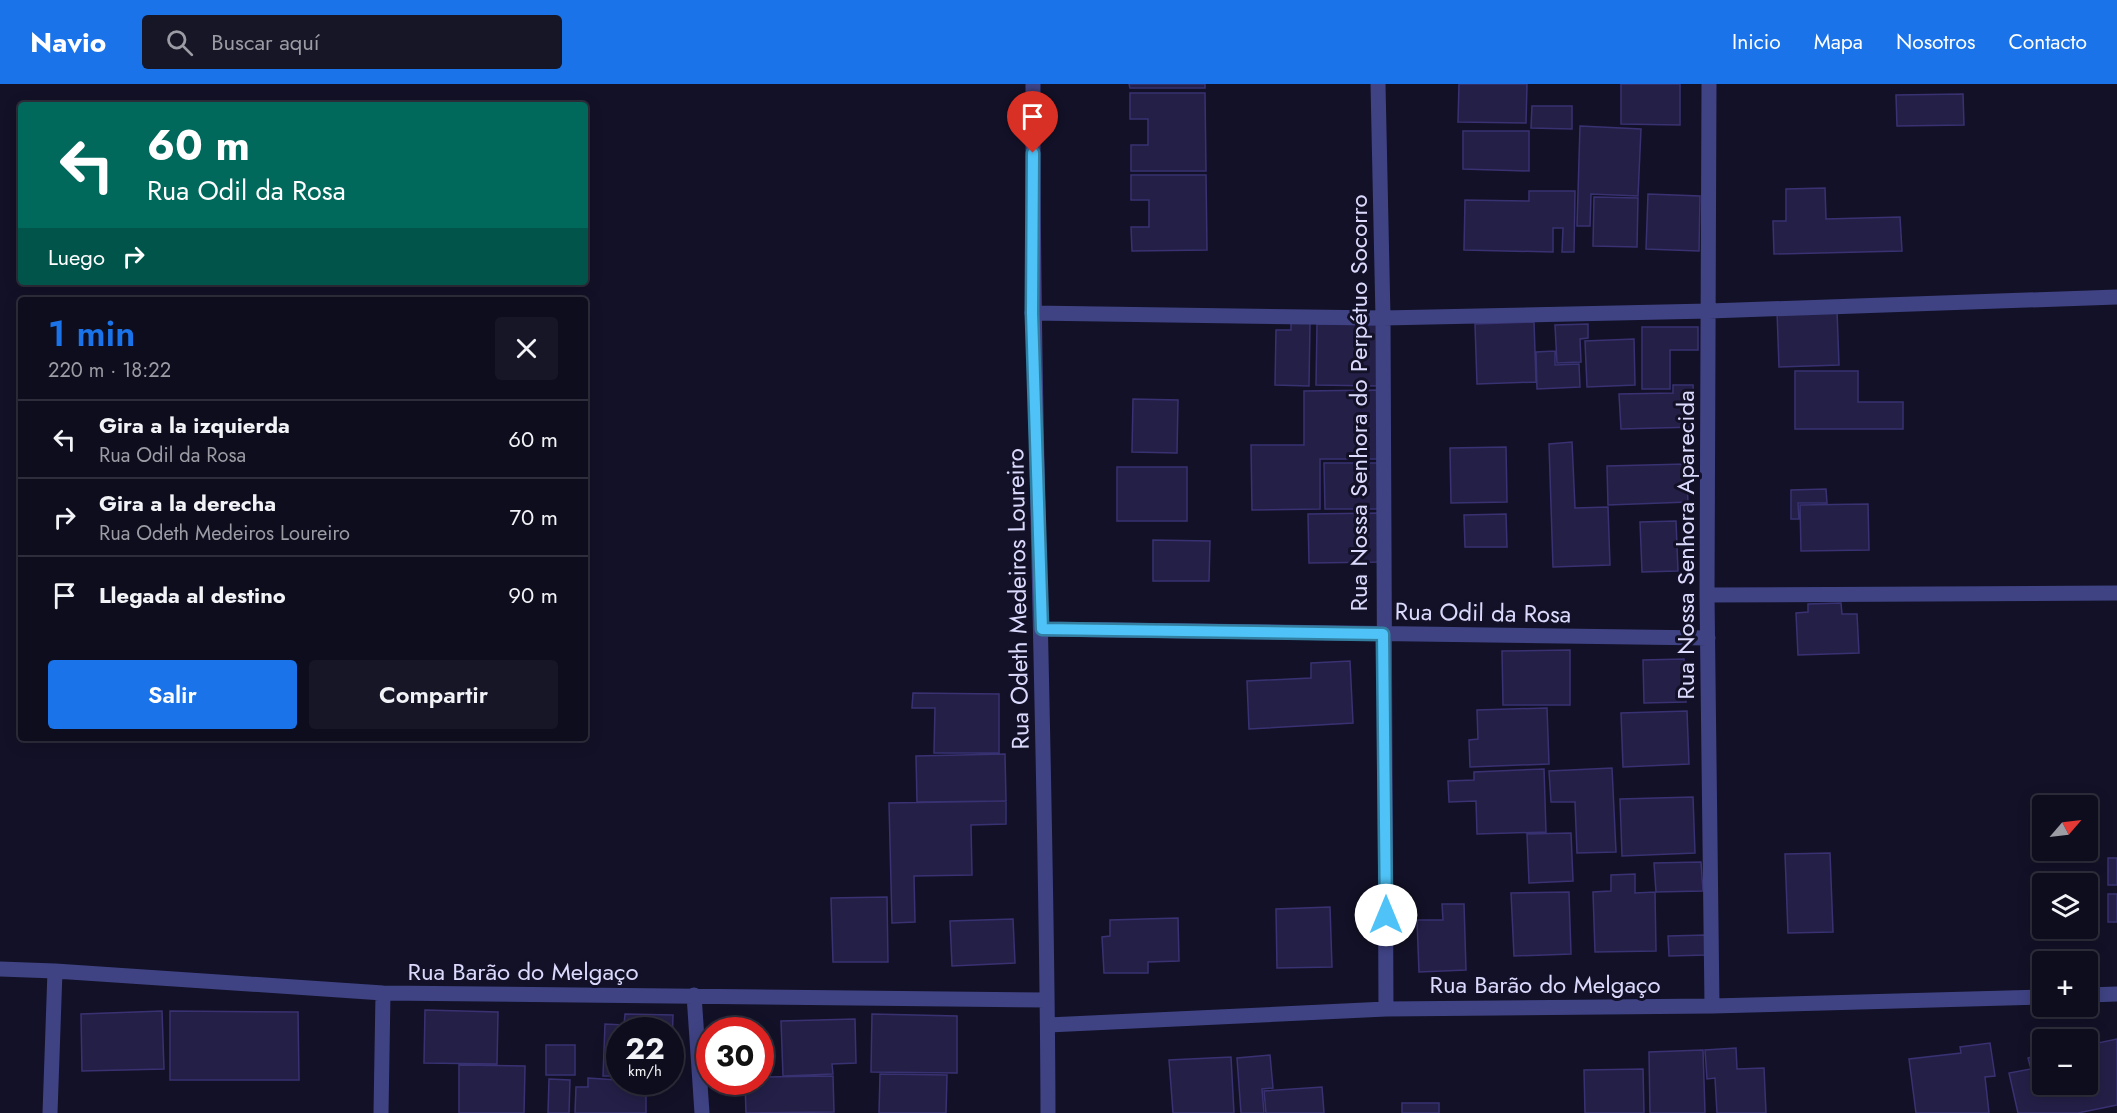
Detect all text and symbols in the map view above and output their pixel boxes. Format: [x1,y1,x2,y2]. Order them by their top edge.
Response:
search box [142,15,562,69]
text: Navio [30,22,106,63]
icon: search [163,26,196,59]
text: Buscar aquí [211,26,320,58]
text: Inicio [1732,27,1781,57]
text: Mapa [1814,27,1863,57]
text: Nosotros [1896,27,1975,57]
text: Contacto [2008,27,2087,57]
pin [1007,91,1058,153]
icon: arrive [1016,100,1049,133]
text: 60 m [147,115,250,176]
icon: left [48,126,126,204]
text: Rua Odil da Rosa [147,171,346,210]
street label: Rua Nossa Senhora do Perpétuo Socorro [1341,194,1376,612]
icon: right [117,240,150,273]
text: Luego [48,241,105,273]
text: 1 min [48,307,135,359]
button: close [495,317,558,380]
text: 220 m · 18:22 [48,356,171,385]
street label: Rua Nossa Senhora Aparecida [1668,390,1703,700]
text: Gira a la izquierda [99,409,290,441]
icon: left [48,423,81,456]
text: 60 m [508,423,558,455]
text: Rua Odil da Rosa [99,441,246,470]
street label: Rua Odeth Medeiros Loureiro [997,448,1038,750]
text: Gira a la derecha [99,487,276,519]
icon: right [48,501,81,534]
text: 70 m [509,501,558,533]
text: Rua Odeth Medeiros Loureiro [99,519,350,548]
icon: arrive [48,579,81,612]
text: Llegada al destino [99,579,286,611]
text: 90 m [508,579,558,611]
street label: Rua Odil da Rosa [1394,593,1572,632]
button: Salir [48,660,297,729]
button: Compartir [309,660,558,729]
north arrow [2032,795,2098,861]
map controls [2032,795,2098,1095]
button: layers [2032,873,2098,939]
position arrow [1354,883,1418,947]
button: + [2032,951,2098,1017]
street label: Rua Barão do Melgaço [408,954,639,989]
street label: Rua Barão do Melgaço [1430,967,1661,1002]
speed limit sign: 30 [696,1017,774,1095]
text: 22 [625,1027,665,1070]
button: − [2032,1029,2098,1095]
text: km/h [628,1060,662,1082]

